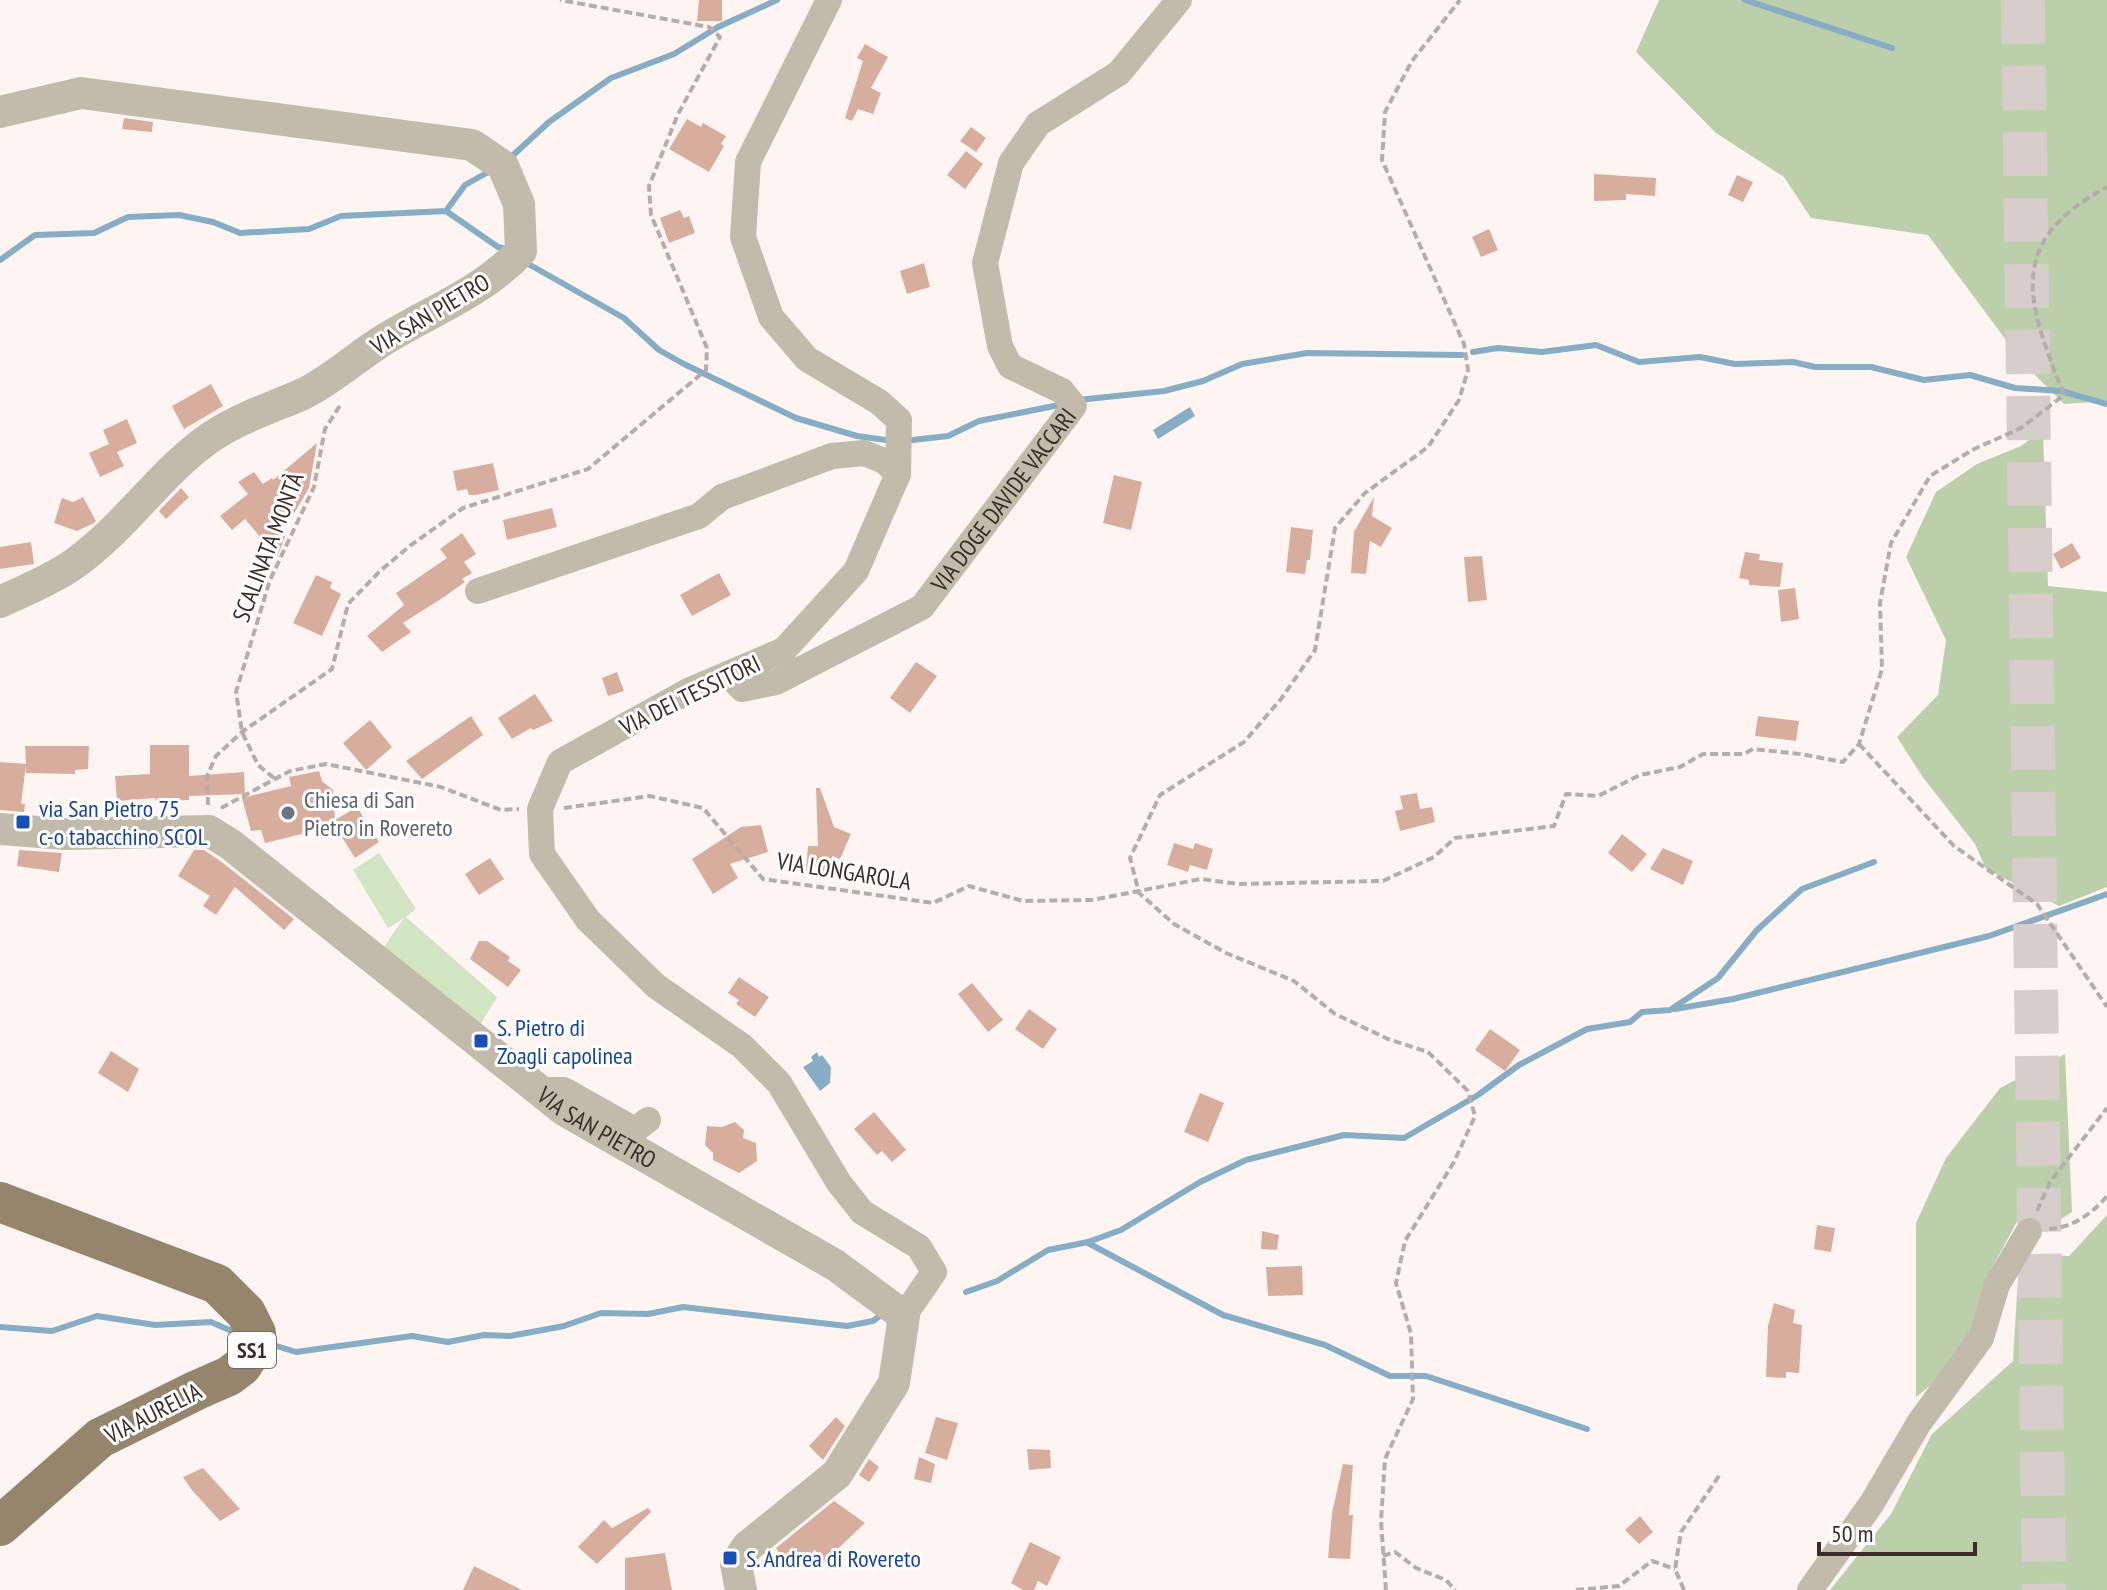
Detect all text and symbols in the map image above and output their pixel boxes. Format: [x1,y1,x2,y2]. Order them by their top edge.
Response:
street label: VIA SAN PIETRO [364,266,495,362]
street label: VIA DOGE DAVIDE VACCARI [923,402,1083,598]
street label: SCALINATA MONTÀ [225,467,311,626]
street label: VIA DEI TESSITORI [614,648,765,743]
place label: Chiesa di San Pietro in Rovereto [304,784,453,843]
place label: via San Pietro 75 c-o tabacchino SCOL [39,793,208,852]
marker: Chiesa di San Pietro in Rovereto [279,804,297,822]
marker: via San Pietro 75 c-o tabacchino SCOL [14,813,32,831]
street label: VIA LONGAROLA [774,845,914,897]
place label: S. Pietro di Zoagli capolinea [497,1012,633,1071]
marker: S. Pietro di Zoagli capolinea [472,1032,490,1050]
street label: VIA SAN PIETRO [530,1079,662,1175]
road number: SS1 [228,1332,276,1368]
street label: VIA AURELIA [99,1375,207,1451]
scale bar [1819,1506,1975,1556]
text: 50 m [1831,1518,1873,1549]
place label: S. Andrea di Rovereto [746,1543,921,1574]
marker: S. Andrea di Rovereto [721,1549,739,1567]

